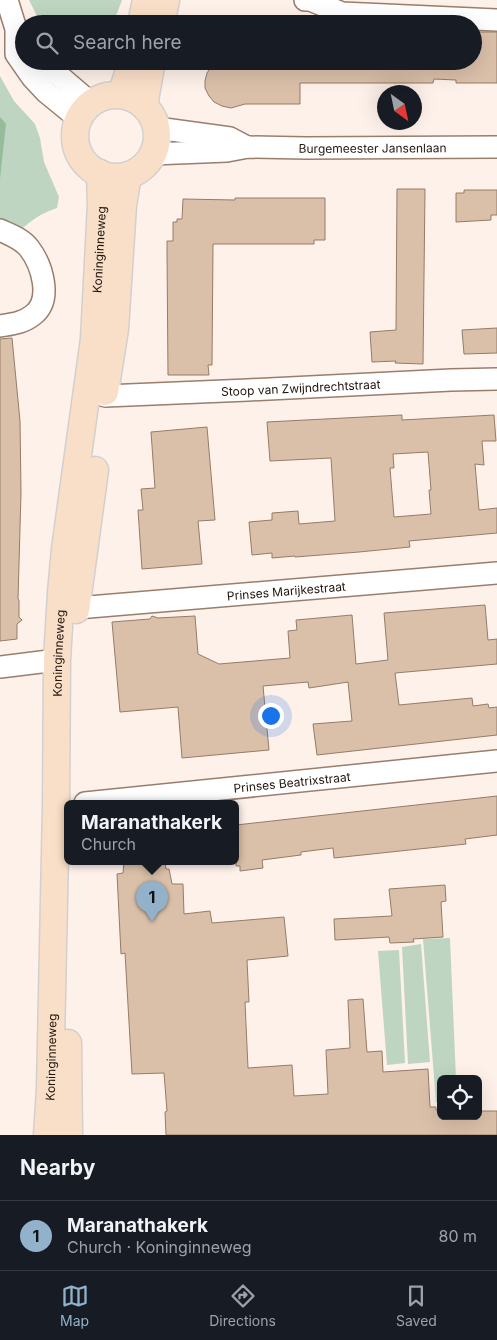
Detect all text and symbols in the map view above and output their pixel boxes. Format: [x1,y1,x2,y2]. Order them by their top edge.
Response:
search box [15,15,482,70]
icon: search [33,29,61,57]
text: Search here [73,31,182,54]
north arrow [377,85,422,130]
street label: Burgemeester Jansenlaan [298,140,447,156]
street label: Koninginneweg [89,206,108,293]
street label: Stoop van Zwijndrechtstraat [221,376,381,399]
street label: Prinses Marijkestraat [226,578,346,603]
street label: Koninginneweg [49,609,67,697]
your location [258,703,284,729]
street label: Prinses Beatrixstraat [233,768,351,795]
popup [64,800,239,865]
text: Maranathakerk [81,811,222,834]
text: Church [81,834,136,854]
pin: 1 [136,881,168,922]
street label: Koninginneweg [42,1013,59,1101]
map controls [437,1075,482,1120]
button: locate [437,1075,482,1120]
text: Nearby [20,1155,95,1180]
text: Maranathakerk [67,1214,208,1237]
text: 1 [33,1226,39,1246]
text: 80 m [438,1226,477,1246]
text: Church · Koninginneweg [67,1237,252,1257]
tab: Map [60,1282,89,1329]
tab: Directions [209,1282,276,1329]
tab: Saved [396,1282,437,1329]

